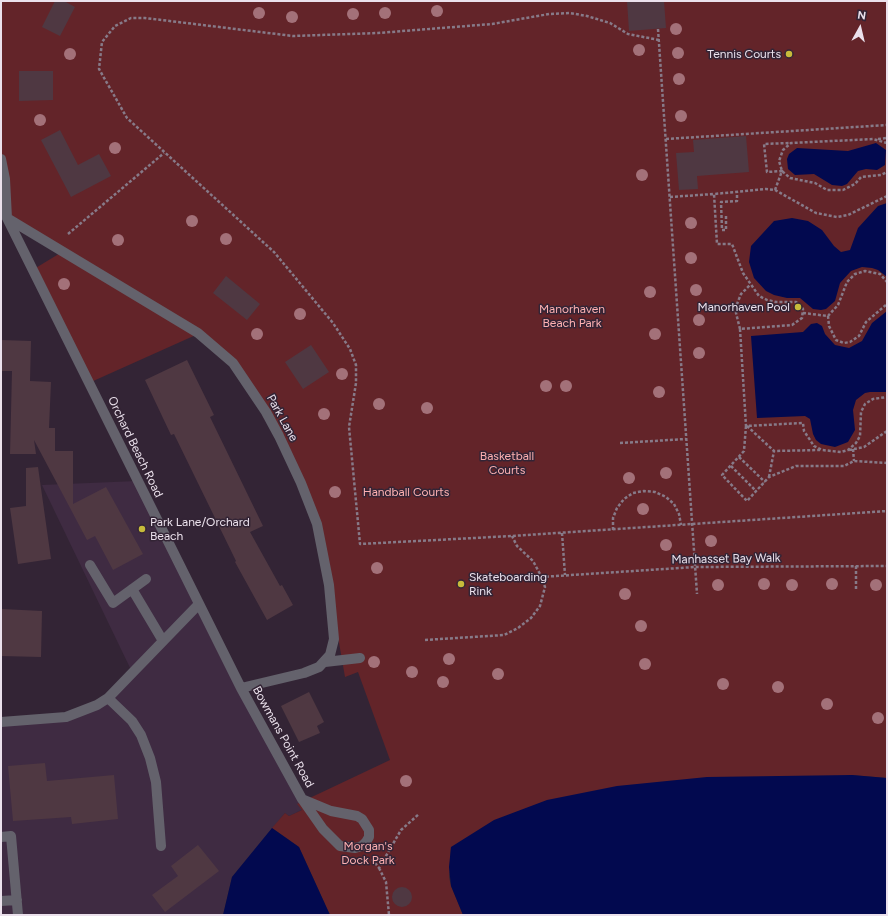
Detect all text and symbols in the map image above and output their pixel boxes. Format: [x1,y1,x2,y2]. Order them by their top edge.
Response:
north arrow [840,8,880,48]
text: N [857,9,867,23]
place label: Tennis Courts [707,47,781,61]
marker: Tennis Courts [784,49,794,59]
place label: Manorhaven Pool [698,300,790,314]
park label: Manorhaven Beach Park [539,302,605,330]
marker: Manorhaven Pool [793,302,803,312]
street label: Park Lane [263,392,301,444]
street label: Orchard Beach Road [104,394,166,500]
park label: Basketball Courts [480,449,534,477]
park label: Handball Courts [363,485,449,499]
place label: Park Lane/Orchard Beach [150,515,250,543]
marker: Park Lane/Orchard Beach [137,524,147,534]
street label: Manhasset Bay Walk [671,551,781,567]
place label: Skateboarding Rink [469,570,547,598]
marker: Skateboarding Rink [456,579,466,589]
street label: Bowmans Point Road [249,684,317,790]
park label: Morgan's Dock Park [341,839,395,867]

